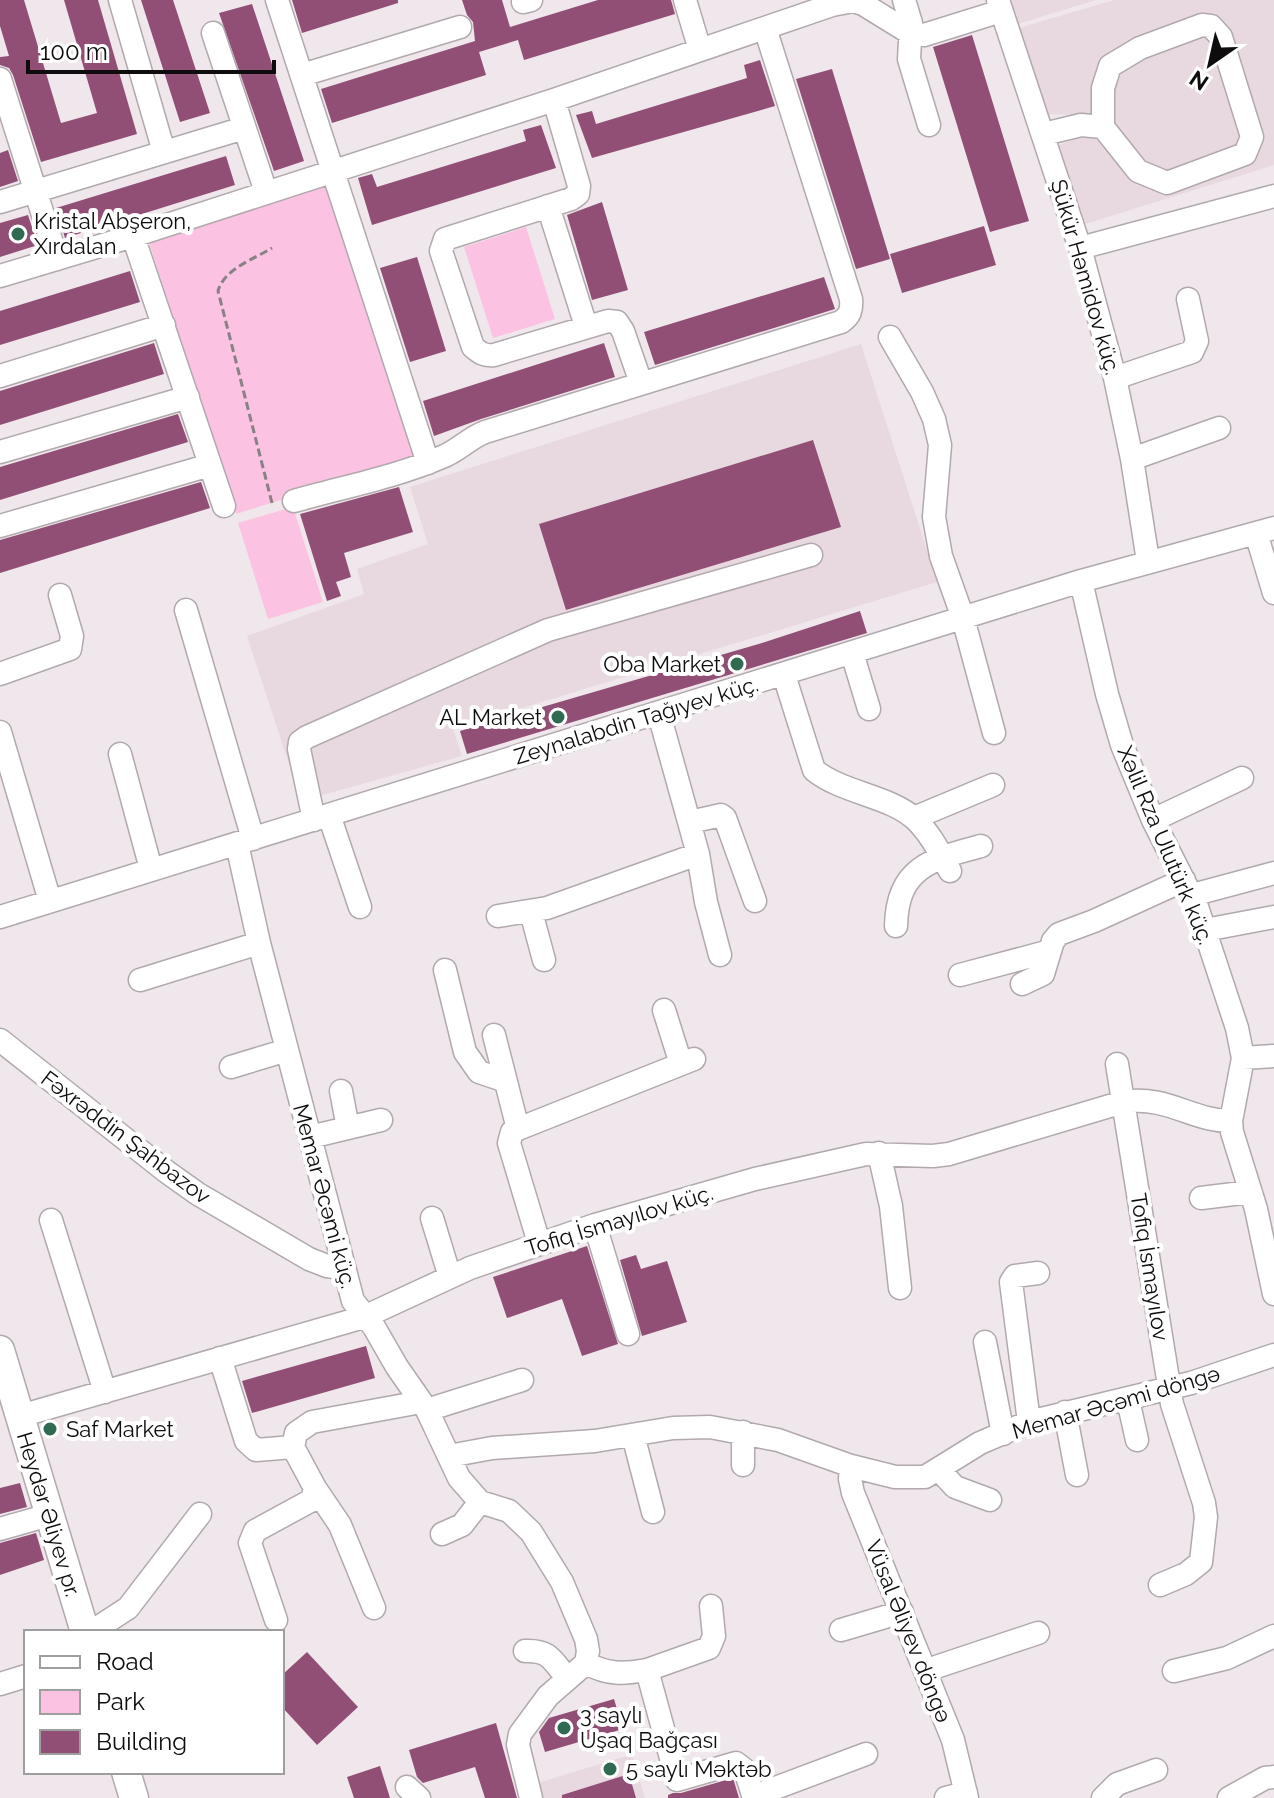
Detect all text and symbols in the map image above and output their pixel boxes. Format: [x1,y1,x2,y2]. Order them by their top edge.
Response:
scale bar [28,24,274,74]
north arrow [1170,24,1250,104]
text: 100 m [40,37,108,66]
text: N [1185,65,1213,96]
street label: Şükür Həmidov küç. [1046,176,1126,378]
place label: Kristal Abşeron, Xırdalan [34,208,191,259]
marker: Kristal Abşeron, Xırdalan [9,225,27,243]
place label: Oba Market [603,651,722,677]
marker: Oba Market [728,655,746,673]
street label: Zeynalabdin Tağıyev küç. [511,670,761,770]
place label: AL Market [439,704,543,730]
marker: AL Market [549,708,567,726]
street label: Xəlil Rza Ulutürk küç. [1112,742,1220,948]
street label: Fəxrəddin Şahbazov [36,1065,216,1209]
street label: Memar Əcəmi küç. [288,1101,362,1291]
street label: Tofiq İsmayılov küç. [522,1179,716,1261]
street label: Tofiq İsmayılov [1125,1191,1175,1343]
street label: Memar Əcəmi döngə [1009,1360,1223,1444]
place label: Saf Market [66,1416,174,1442]
marker: Saf Market [41,1420,59,1438]
street label: Heydər Əliyev pr. [12,1429,86,1599]
street label: Vüsal Əliyev döngə [860,1536,958,1726]
legend [24,1630,284,1774]
text: Road [96,1647,154,1676]
text: Park [96,1687,145,1716]
place label: 3 saylı Uşaq Bağçası [580,1702,718,1753]
marker: 3 saylı Uşaq Bağçası [555,1719,573,1737]
text: Building [96,1727,187,1756]
place label: 5 saylı Məktəb [626,1756,772,1782]
marker: 5 saylı Məktəb [601,1760,619,1778]

